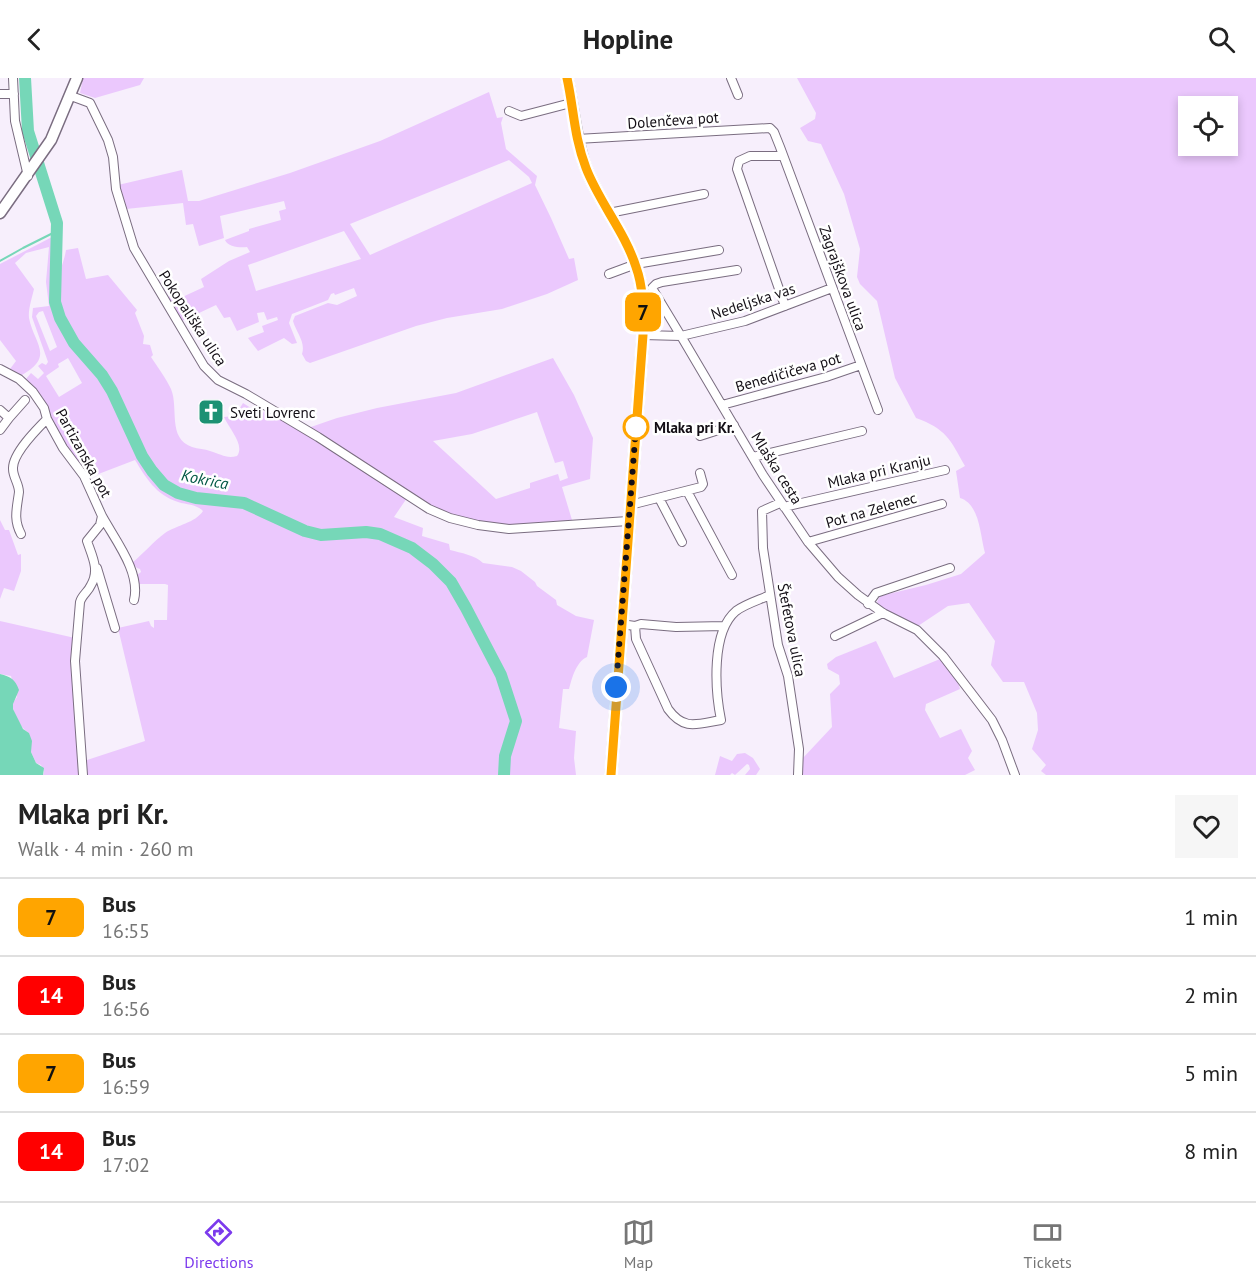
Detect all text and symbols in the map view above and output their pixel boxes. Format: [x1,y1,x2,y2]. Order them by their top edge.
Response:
text: Hopline [583,22,673,56]
icon: back [18,23,51,56]
icon: search [1205,23,1238,56]
map controls [1178,96,1238,156]
button: locate [1178,96,1238,156]
street label: Dolenčeva pot [627,107,719,133]
street label: Zagrajškova ulica [815,223,871,333]
street label: Pokopališka ulica [155,266,231,370]
street label: Nedeljska vas [708,278,798,324]
line badge: 7 [624,292,662,332]
text: 7 [637,299,649,326]
street label: Benedičičeva pot [733,348,843,396]
church icon: Sveti Lovrenc [196,397,226,427]
place label: Sveti Lovrenc [230,403,316,422]
street label: Partizanska pot [52,405,116,501]
marker: Mlaka pri Kr. [623,414,649,440]
place label: Mlaka pri Kr. [654,418,735,437]
street label: Mlaška cesta [747,428,807,508]
street label: Mlaka pri Kranju [826,450,932,492]
water label: Kokrica [180,465,230,493]
street label: Pot na Zelenec [823,488,919,532]
street label: Štefetova ulica [774,582,810,678]
your location [601,672,631,702]
text: Mlaka pri Kr. [18,795,169,832]
button: heart [1175,795,1238,858]
text: Walk · 4 min · 260 m [18,836,194,862]
text: Bus [102,890,136,918]
text: 1 min [1184,903,1238,931]
text: 7 [45,904,57,931]
text: 16:55 [102,918,150,944]
text: Bus [102,968,136,996]
text: 2 min [1184,981,1238,1009]
text: 14 [39,982,63,1009]
text: 16:56 [102,996,150,1022]
text: Bus [102,1046,136,1074]
text: 5 min [1184,1059,1238,1087]
text: 7 [45,1060,57,1087]
text: 16:59 [102,1074,150,1100]
text: Bus [102,1124,136,1152]
text: 8 min [1184,1137,1238,1165]
text: 14 [39,1138,63,1165]
text: 17:02 [102,1152,150,1178]
tab: Directions [184,1216,253,1272]
tab: Map [622,1216,655,1272]
tab: Tickets [1024,1216,1072,1272]

